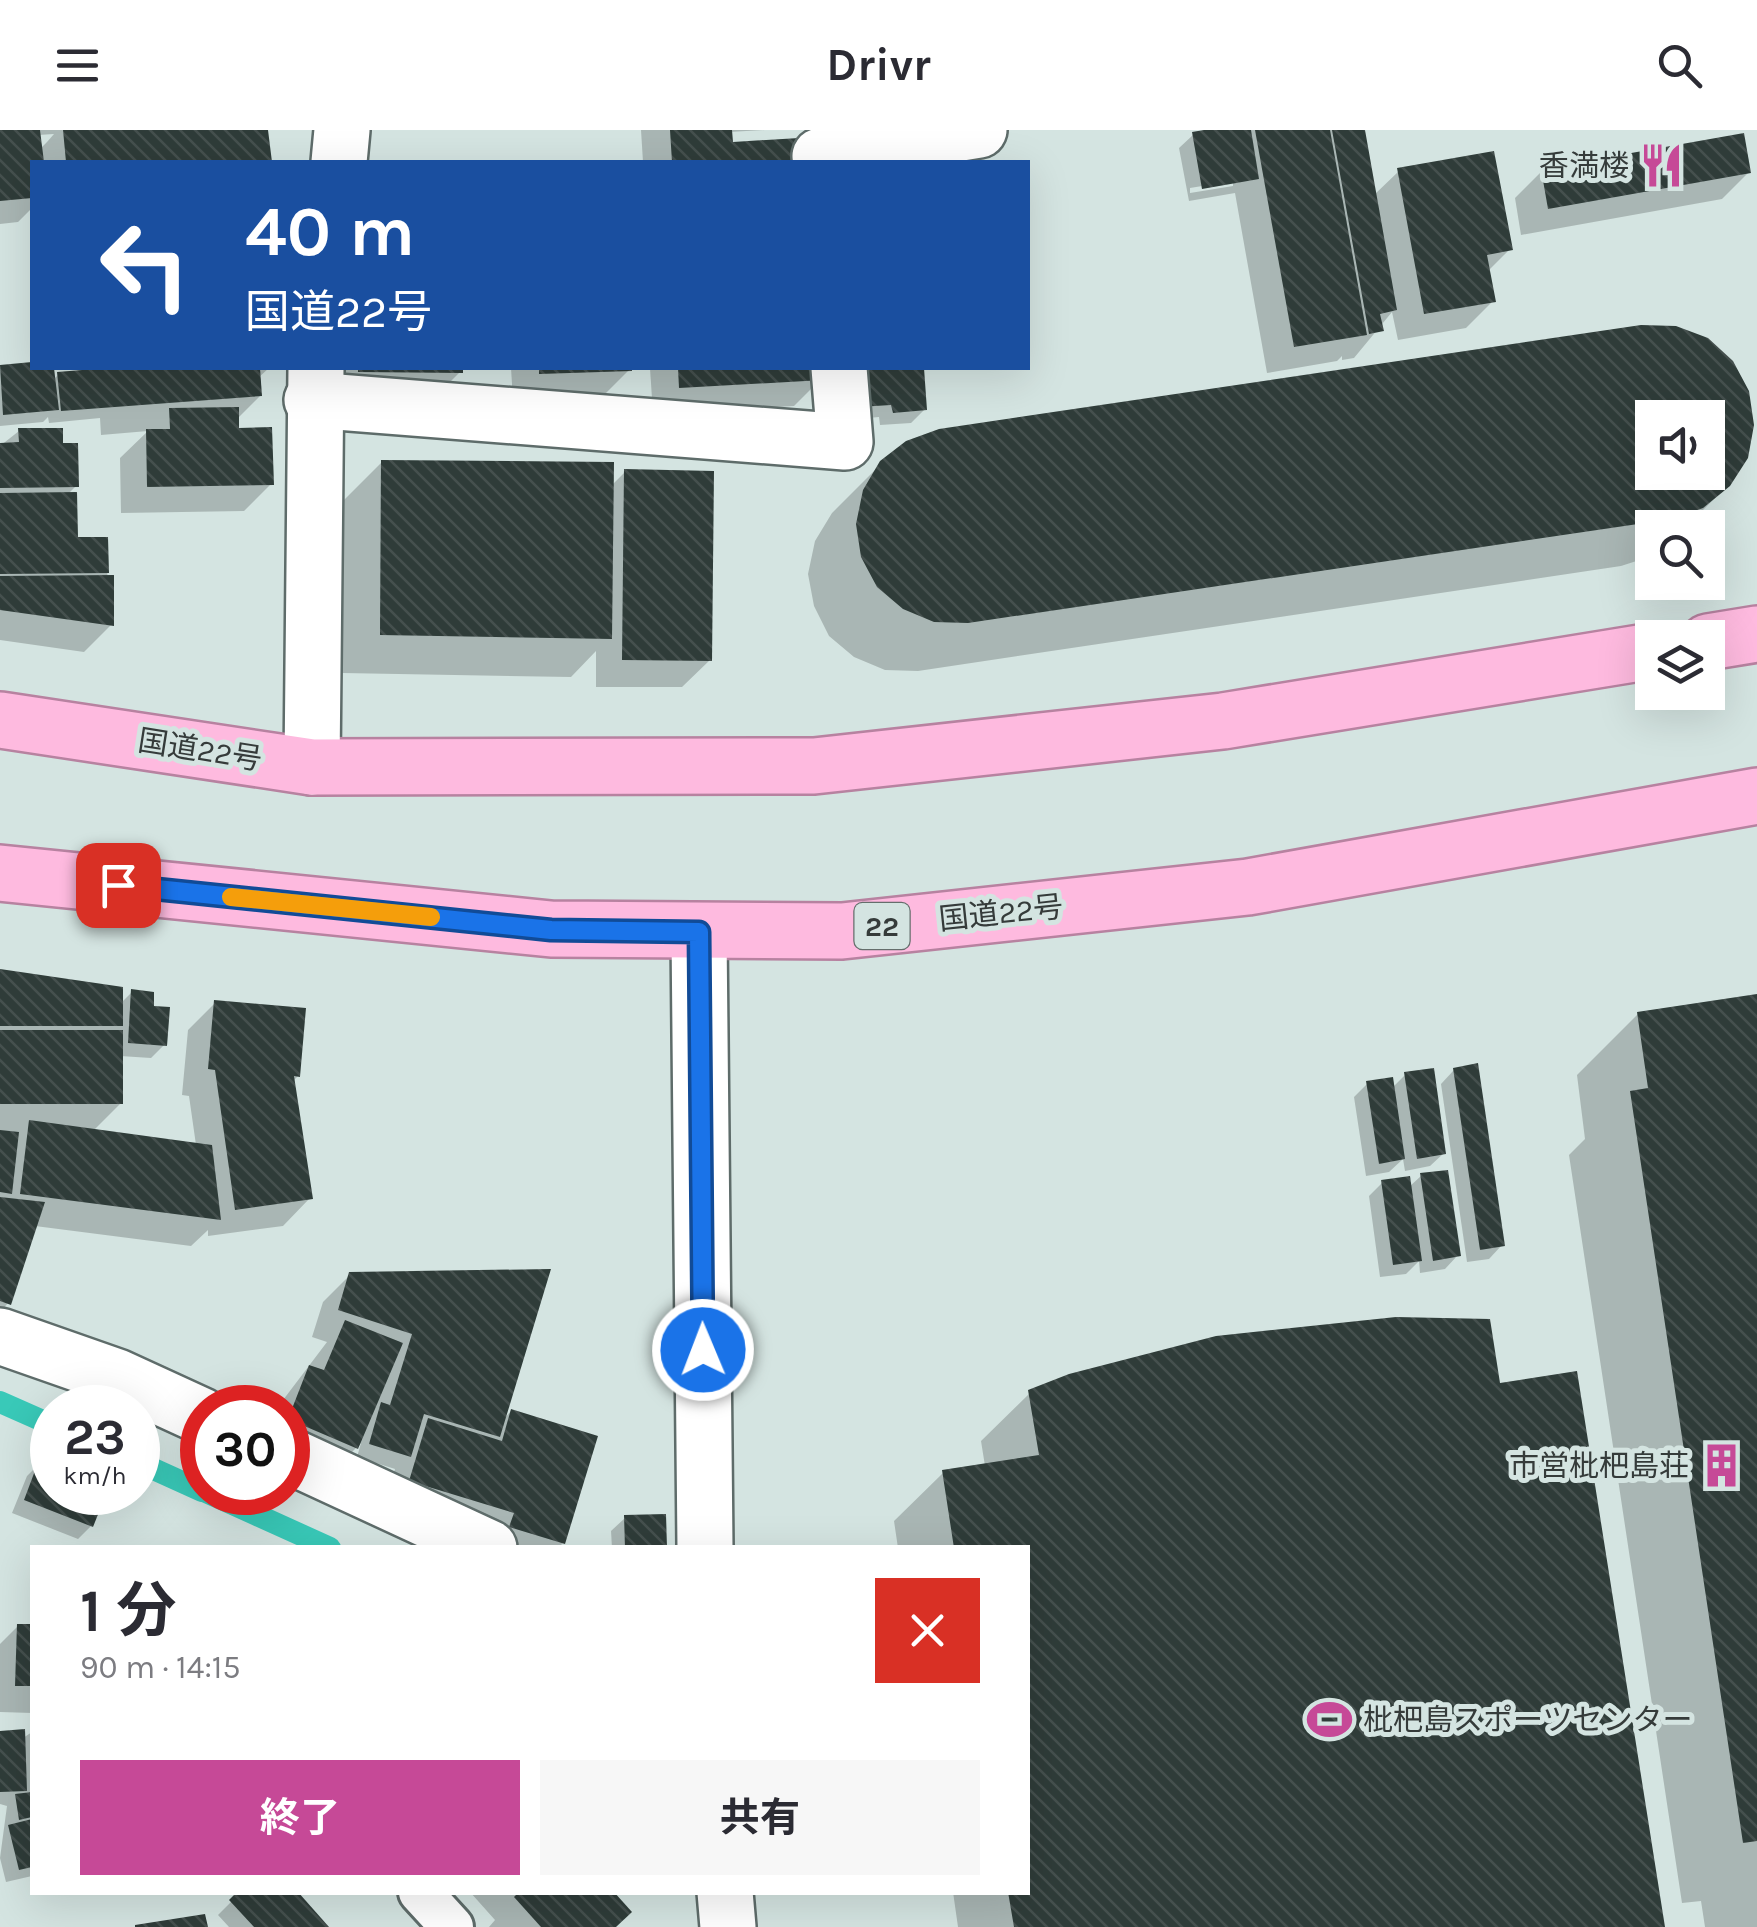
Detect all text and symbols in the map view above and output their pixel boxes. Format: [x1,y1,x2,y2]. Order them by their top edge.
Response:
icon: menu [50,38,105,93]
icon: search [1652,38,1707,93]
text: Drivr [826,39,931,91]
restaurant icon: 香満楼 [1638,142,1686,190]
place label: 香満楼 [1539,148,1629,184]
text: 40 m [245,191,415,273]
icon: left [80,200,210,330]
text: 国道22号 [245,286,432,338]
map controls [1635,400,1725,710]
button: sound [1635,400,1725,490]
button: search [1635,510,1725,600]
button: layers [1635,620,1725,710]
street label: 国道22号 [136,722,264,778]
pin [76,843,161,928]
icon: arrive [91,858,146,913]
street label: 国道22号 [937,889,1065,937]
road number: 22 [854,903,910,949]
position arrow [651,1298,755,1402]
speed limit sign: 30 [180,1385,310,1515]
text: 23 [64,1408,126,1467]
building icon: 市営枇杷島荘 [1698,1442,1746,1490]
place label: 市営枇杷島荘 [1509,1448,1689,1484]
text: km/h [63,1461,127,1490]
text: 1 分 [80,1576,177,1646]
button: close [875,1578,980,1683]
text: 90 m · 14:15 [80,1649,240,1686]
sports icon: 枇杷島スポーツセンター [1306,1696,1354,1744]
place label: 枇杷島スポーツセンター [1363,1702,1692,1738]
button: 終了 [80,1760,520,1875]
button: 共有 [540,1760,980,1875]

